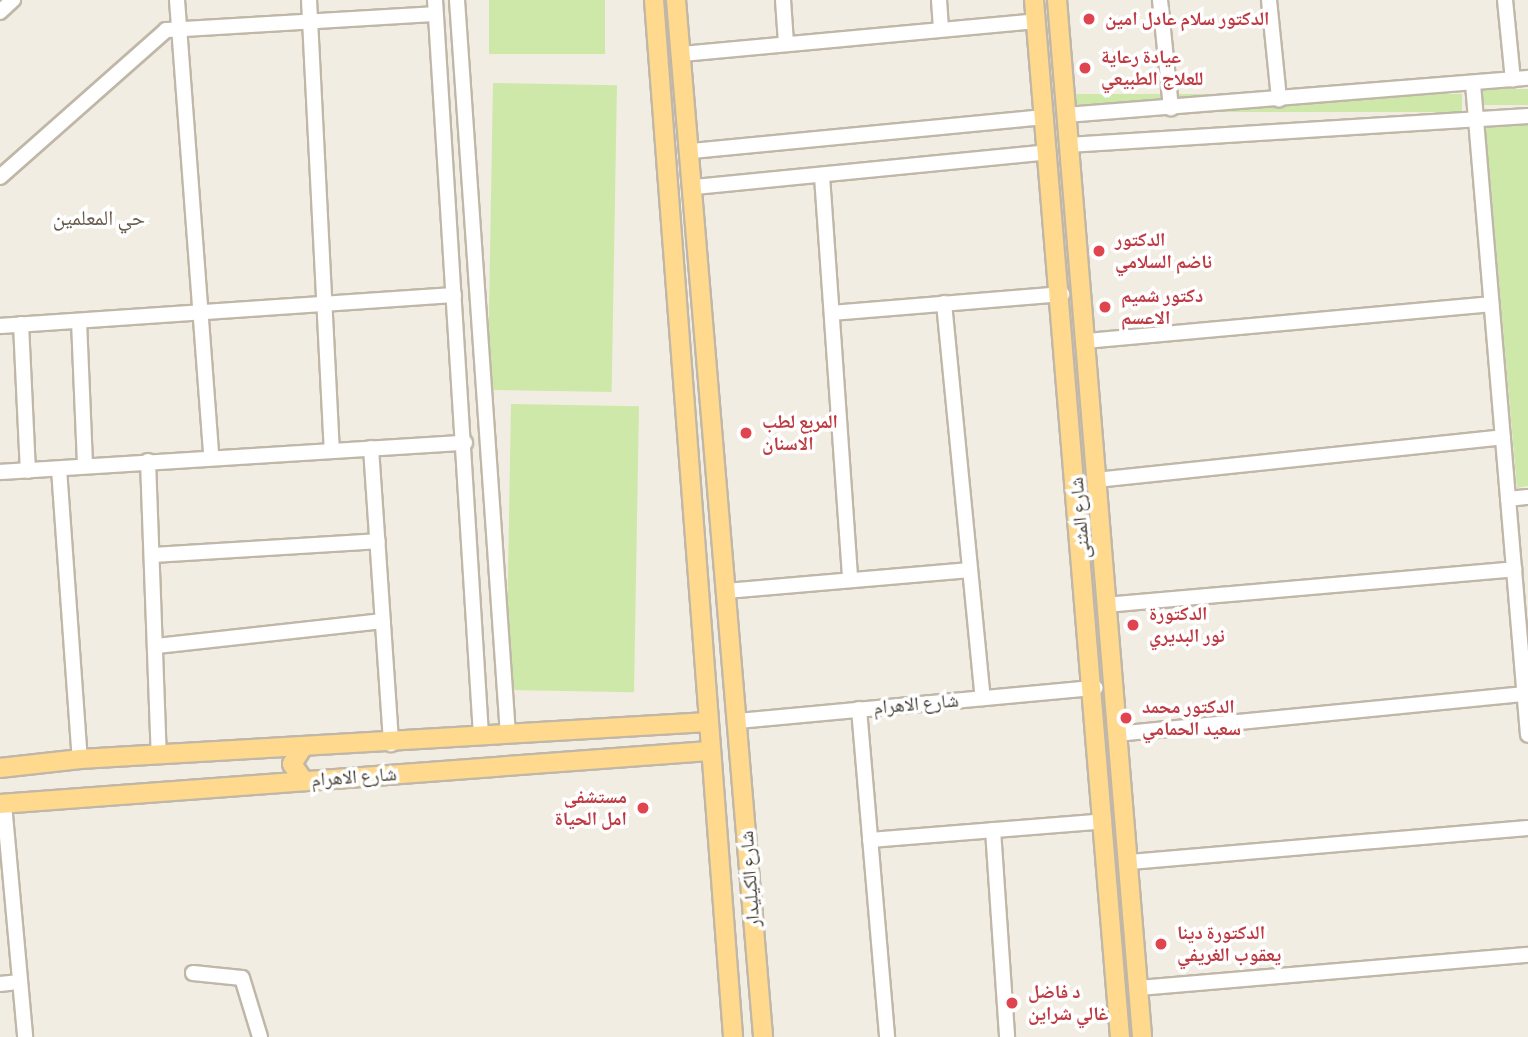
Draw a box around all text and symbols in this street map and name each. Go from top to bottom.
place label: الدكتور سلام عادل امين [1105,8,1269,30]
marker: الدكتور سلام عادل امين [1079,9,1099,29]
place label: عيادة رعاية للعلاج الطبيعي [1101,46,1203,90]
marker: عيادة رعاية للعلاج الطبيعي [1075,58,1095,78]
district label: حي المعلمین [53,204,145,230]
place label: الدكتور ناضم السلامي [1115,229,1212,273]
marker: الدكتور ناضم السلامي [1089,241,1109,261]
place label: دكتور شميم الاعسم [1121,285,1203,329]
marker: دكتور شميم الاعسم [1095,297,1115,317]
place label: المربع لطب الاسنان [762,411,838,455]
marker: المربع لطب الاسنان [736,423,756,443]
street label: شارع المثنى [1065,476,1095,560]
place label: الدكتورة نور البديري [1149,603,1225,647]
marker: الدكتورة نور البديري [1123,615,1143,635]
street label: شارع الاهرام [872,689,960,719]
place label: الدكتور محمد سعيد الحمامي [1142,696,1241,740]
marker: الدكتور محمد سعيد الحمامي [1116,708,1136,728]
street label: شارع الاهرام [311,763,397,791]
place label: مستشفى امل الحياة [555,786,627,830]
marker: مستشفى امل الحياة [633,798,653,818]
street label: شارع الكيليدار [735,830,765,928]
place label: الدكتورة دينا يعقوب الغريفي [1177,922,1281,966]
marker: الدكتورة دينا يعقوب الغريفي [1151,934,1171,954]
place label: د فاضل غالي شراين [1028,981,1108,1025]
marker: د فاضل غالي شراين [1002,993,1022,1013]

